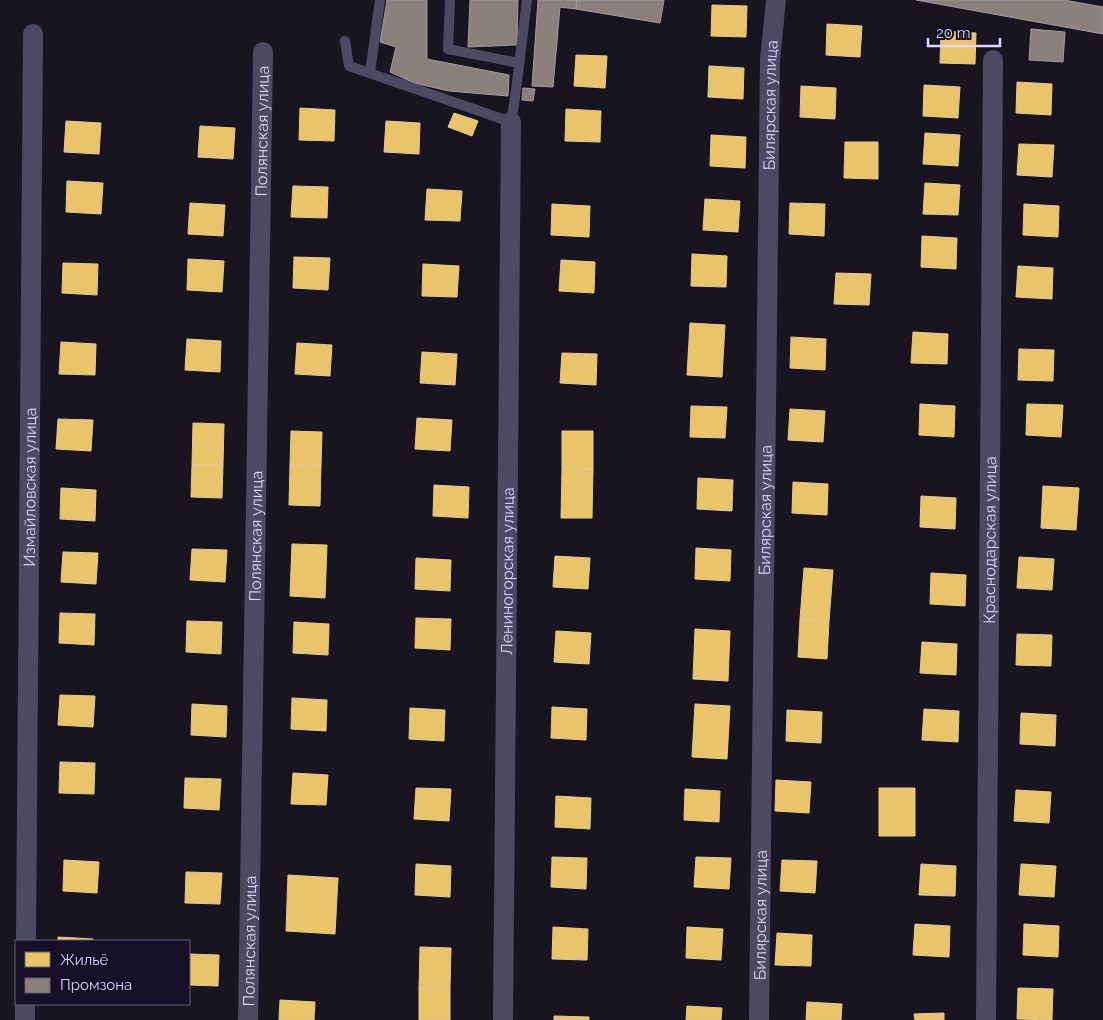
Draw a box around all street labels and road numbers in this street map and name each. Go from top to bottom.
street label: Билярская улица [760,39,782,170]
street label: Полянская улица [252,66,273,197]
street label: Измайловская улица [20,407,40,567]
street label: Билярская улица [755,445,776,575]
street label: Краснодарская улица [980,456,1000,624]
street label: Полянская улица [245,471,267,602]
street label: Лениногорская улица [497,487,518,655]
street label: Билярская улица [750,850,771,980]
street label: Полянская улица [239,875,260,1007]

